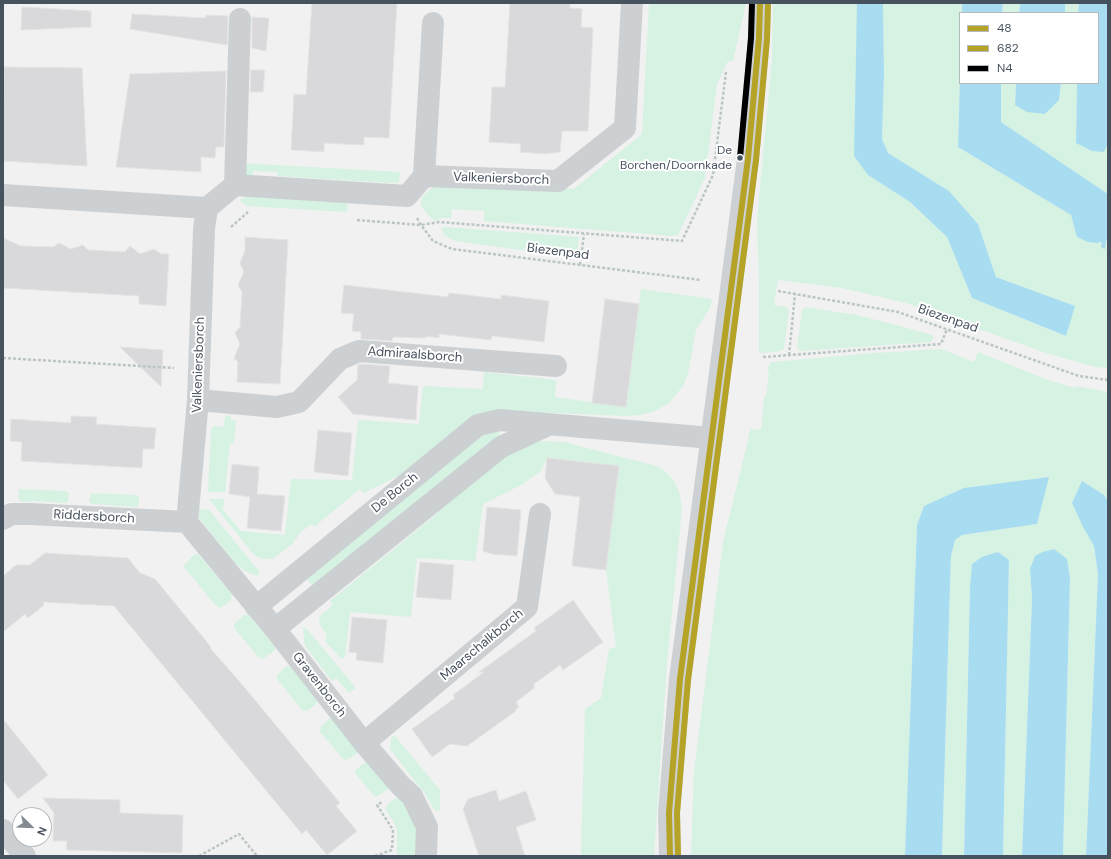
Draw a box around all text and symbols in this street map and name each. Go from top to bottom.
legend [959,12,1099,84]
text: 48 [997,20,1012,36]
text: 682 [997,40,1019,56]
text: N4 [997,60,1013,76]
place label: De Borchen/Doornkade [620,144,732,172]
marker: De Borchen/Doornkade [735,153,745,163]
street label: Valkeniersborch [453,170,549,188]
street label: Biezenpad [526,240,590,264]
street label: Biezenpad [916,301,980,337]
street label: Valkeniersborch [190,317,208,413]
street label: Admiraalsborch [367,344,463,366]
street label: De Borch [369,470,421,516]
street label: Riddersborch [53,507,135,527]
street label: Maarschalkborch [437,606,527,684]
street label: Gravenborch [289,649,349,721]
north arrow [12,807,52,847]
text: N [34,825,50,838]

